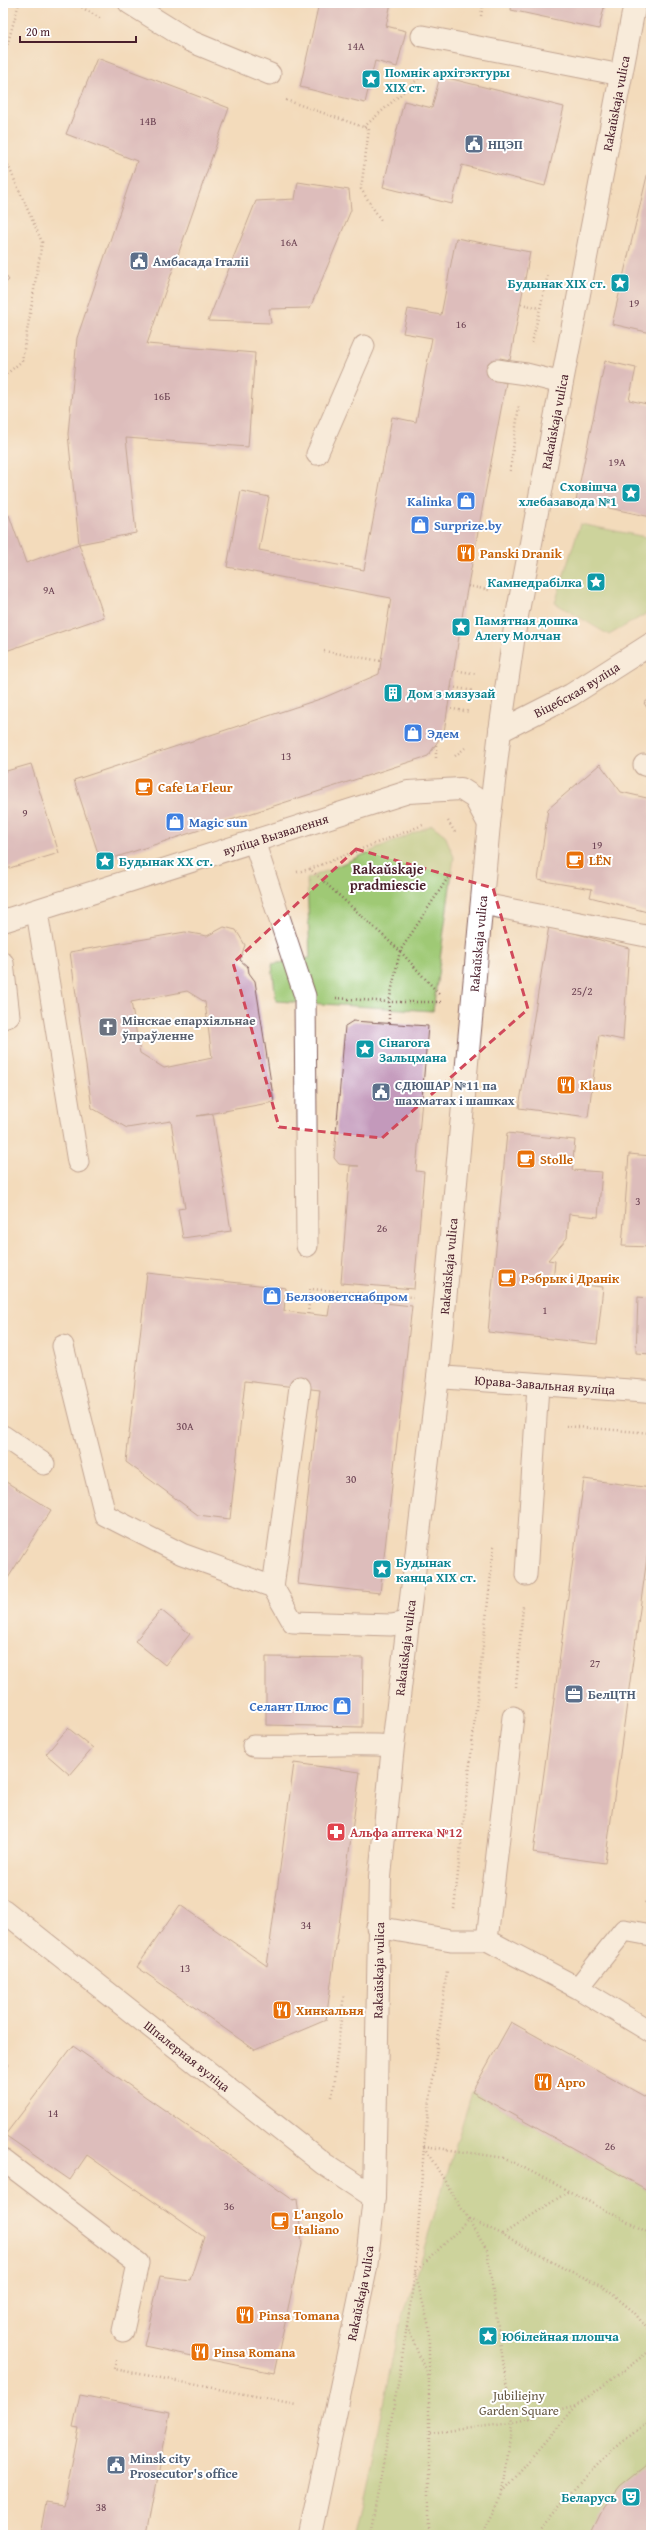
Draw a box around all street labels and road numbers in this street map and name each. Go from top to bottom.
street label: Rakaŭskaja vulica [598,53,635,153]
street label: Rakaŭskaja vulica [536,372,574,471]
street label: Віцебская вуліца [530,657,624,722]
street label: вуліца Вызвалення [220,809,331,860]
street label: Rakaŭskaja vulica [465,894,492,993]
street label: Rakaŭskaja vulica [435,1216,463,1315]
street label: Юрава-Завальная вуліца [474,1371,616,1399]
street label: Rakaŭskaja vulica [390,1598,421,1697]
street label: Rakaŭskaja vulica [368,1921,389,2019]
street label: Шпалерная вуліца [140,2016,235,2097]
street label: Rakaŭskaja vulica [342,2244,379,2343]

